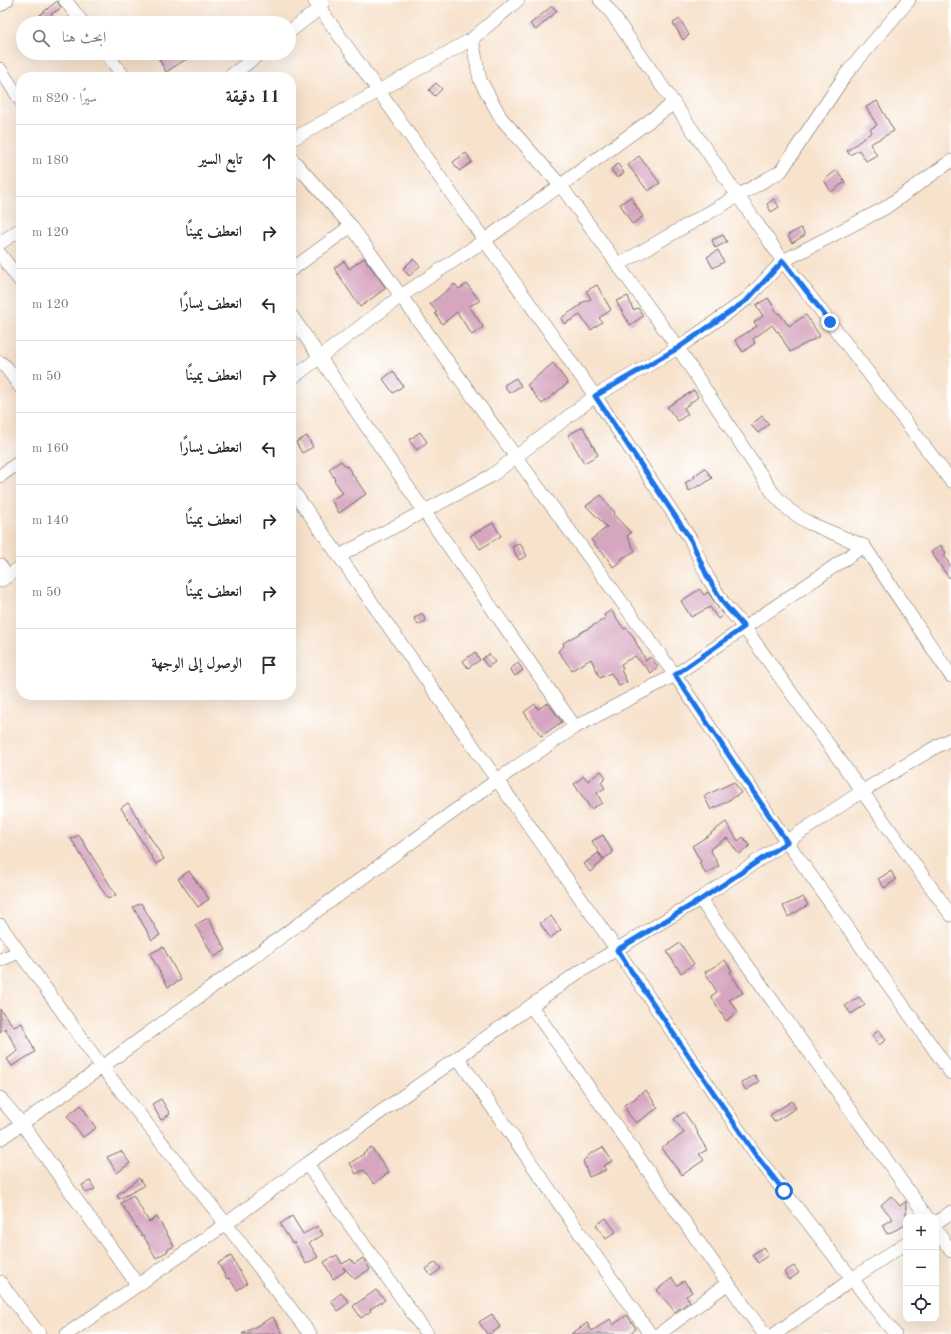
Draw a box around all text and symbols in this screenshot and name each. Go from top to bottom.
search box [16,16,296,60]
icon: search [30,27,52,49]
text: ابحث هنا [62,31,106,46]
text: 11 دقيقة [226,89,280,106]
text: سيرًا · 820 m [32,92,97,105]
icon: ahead [258,150,280,172]
text: تابع السير [199,153,242,168]
text: 180 m [32,154,69,167]
icon: right [258,222,280,244]
text: انعطف يمينًا [186,225,242,240]
text: 120 m [32,226,69,239]
icon: left [258,294,280,316]
text: انعطف يسارًا [180,297,242,312]
text: 120 m [32,298,69,311]
route end [821,313,839,331]
icon: right [258,366,280,388]
text: انعطف يمينًا [186,369,242,384]
text: 50 m [32,370,61,383]
icon: left [258,438,280,460]
text: انعطف يسارًا [180,441,242,456]
text: 160 m [32,442,69,455]
icon: right [258,510,280,532]
text: انعطف يمينًا [186,513,242,528]
text: 140 m [32,514,69,527]
icon: right [258,582,280,604]
text: انعطف يمينًا [186,585,242,600]
text: 50 m [32,586,61,599]
icon: arrive [258,654,280,676]
text: الوصول إلى الوجهة [151,657,242,672]
route start [775,1182,793,1200]
map controls [903,1214,939,1322]
button: + [903,1214,939,1250]
button: − [903,1250,939,1286]
button: locate [903,1286,939,1322]

